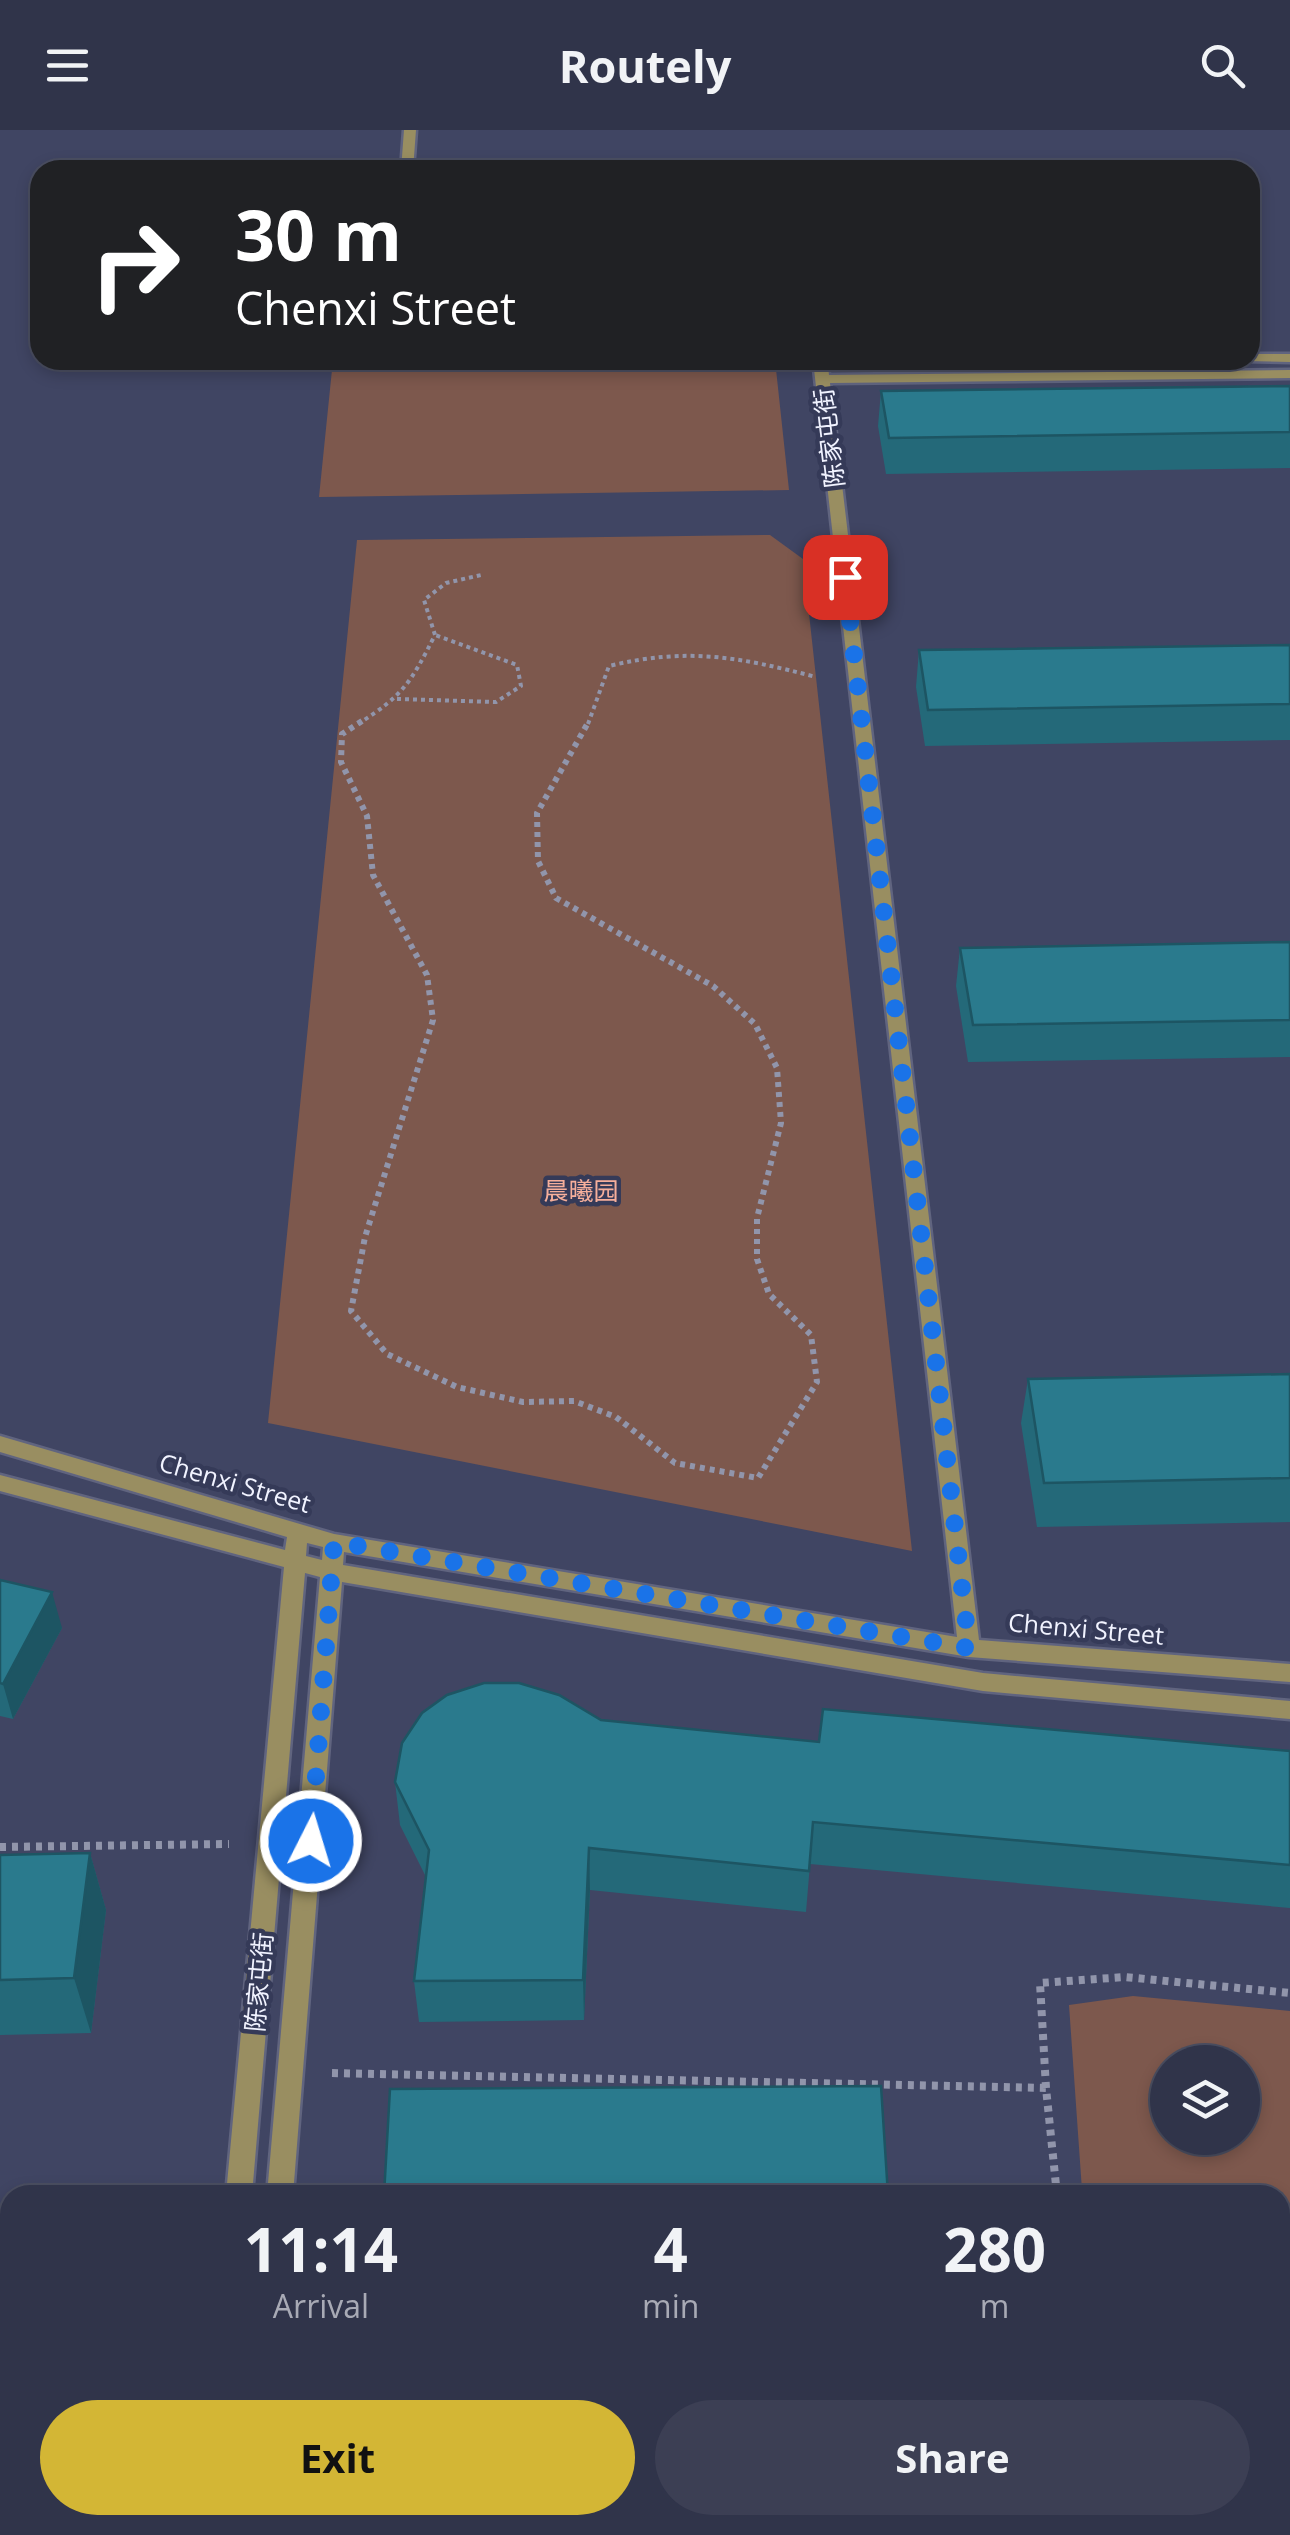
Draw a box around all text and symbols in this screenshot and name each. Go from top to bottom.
text: Routely [559,35,731,96]
icon: menu [40,38,95,93]
icon: search [1195,38,1250,93]
text: 30 m [235,186,402,282]
icon: right [70,200,200,330]
text: Chenxi Street [235,277,516,338]
street label: 陈家屯街 [805,386,851,490]
pin [803,535,888,620]
icon: arrive [818,550,873,605]
park label: 晨曦园 [543,1173,619,1207]
street label: Chenxi Street [156,1444,315,1520]
street label: Chenxi Street [1007,1604,1165,1652]
position arrow [259,1789,363,1893]
street label: 陈家屯街 [237,1931,279,2033]
map controls [1150,2045,1260,2155]
button: layers [1150,2045,1260,2155]
text: 11:14 [244,2208,398,2290]
text: 4 [654,2208,688,2290]
text: 280 [943,2208,1046,2290]
text: Arrival [273,2284,369,2327]
text: min [642,2284,699,2327]
text: m [980,2284,1009,2327]
button: Exit [40,2400,635,2515]
button: Share [655,2400,1250,2515]

